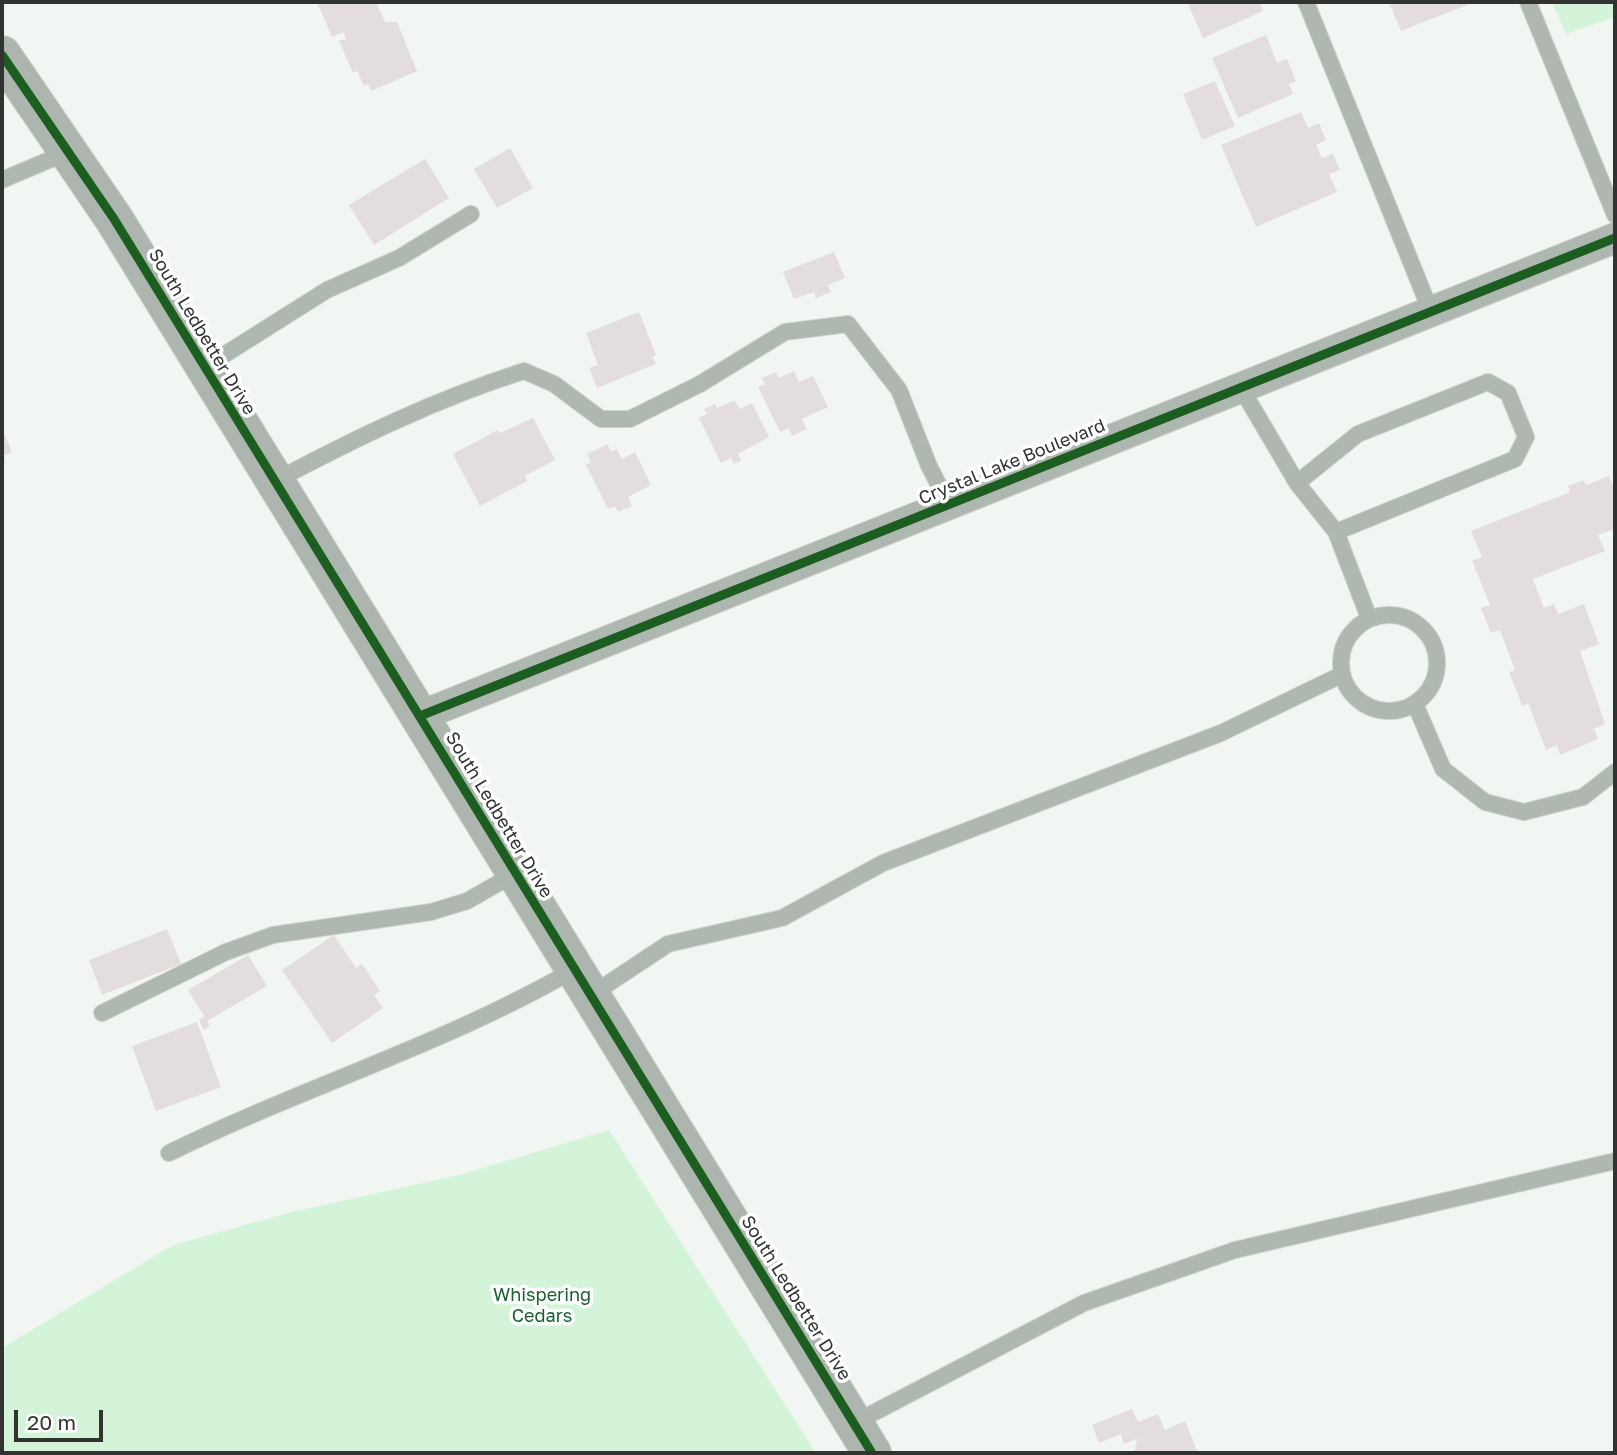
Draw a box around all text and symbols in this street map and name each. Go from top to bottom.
street label: South Ledbetter Drive [144,245,260,419]
street label: Crystal Lake Boulevard [915,415,1109,509]
street label: South Ledbetter Drive [441,728,557,902]
street label: South Ledbetter Drive [737,1212,855,1384]
park label: Whispering Cedars [493,1284,591,1326]
scale bar [18,1396,107,1440]
text: 20 m [27,1409,76,1435]

